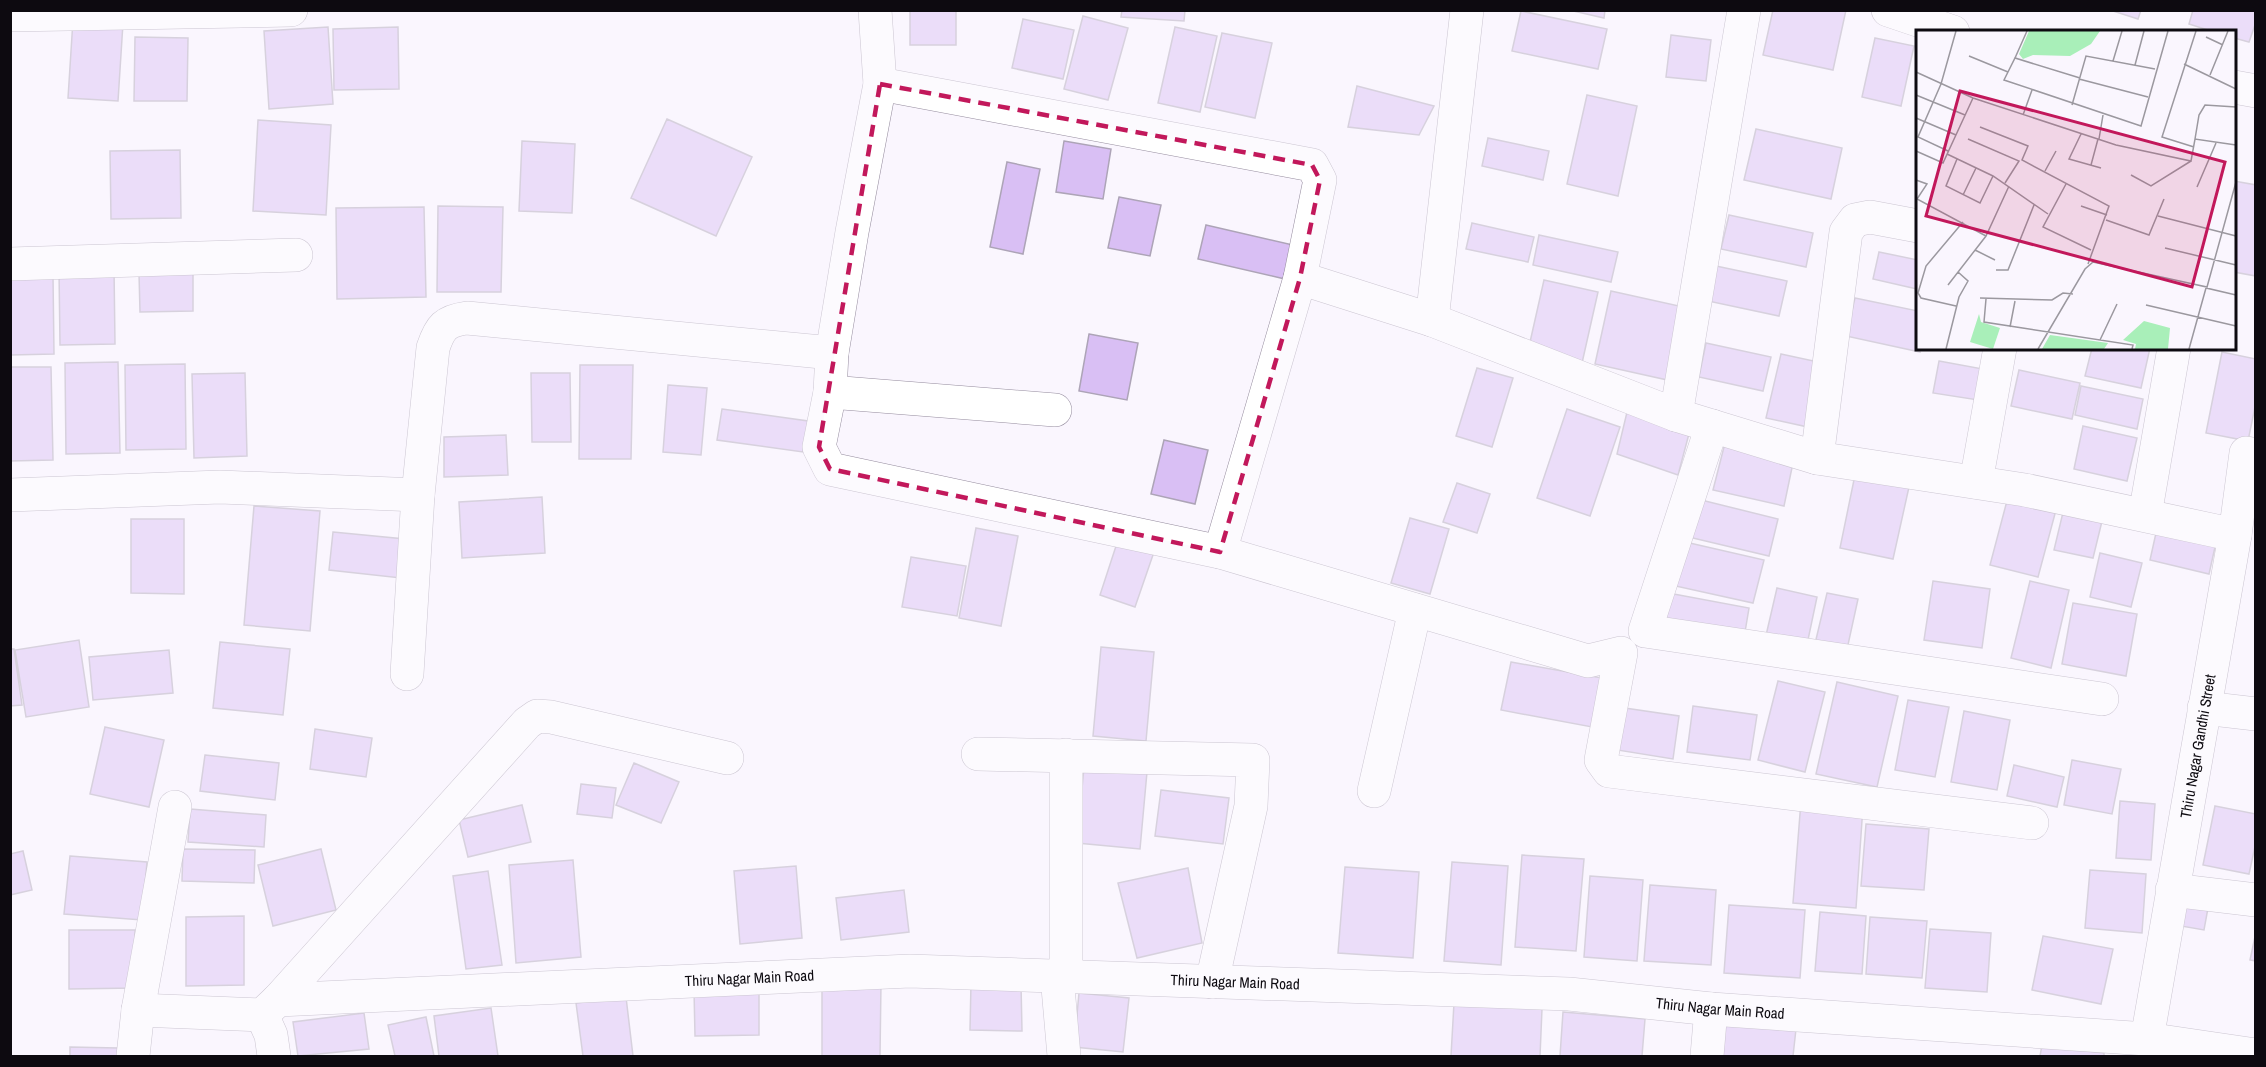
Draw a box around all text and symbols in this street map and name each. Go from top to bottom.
inset map [1916,30,2236,350]
street label: Thiru Nagar Gandhi Street [2175,672,2221,820]
street label: Thiru Nagar Main Road [684,964,814,991]
street label: Thiru Nagar Main Road [1170,969,1300,995]
street label: Thiru Nagar Main Road [1655,992,1785,1024]

